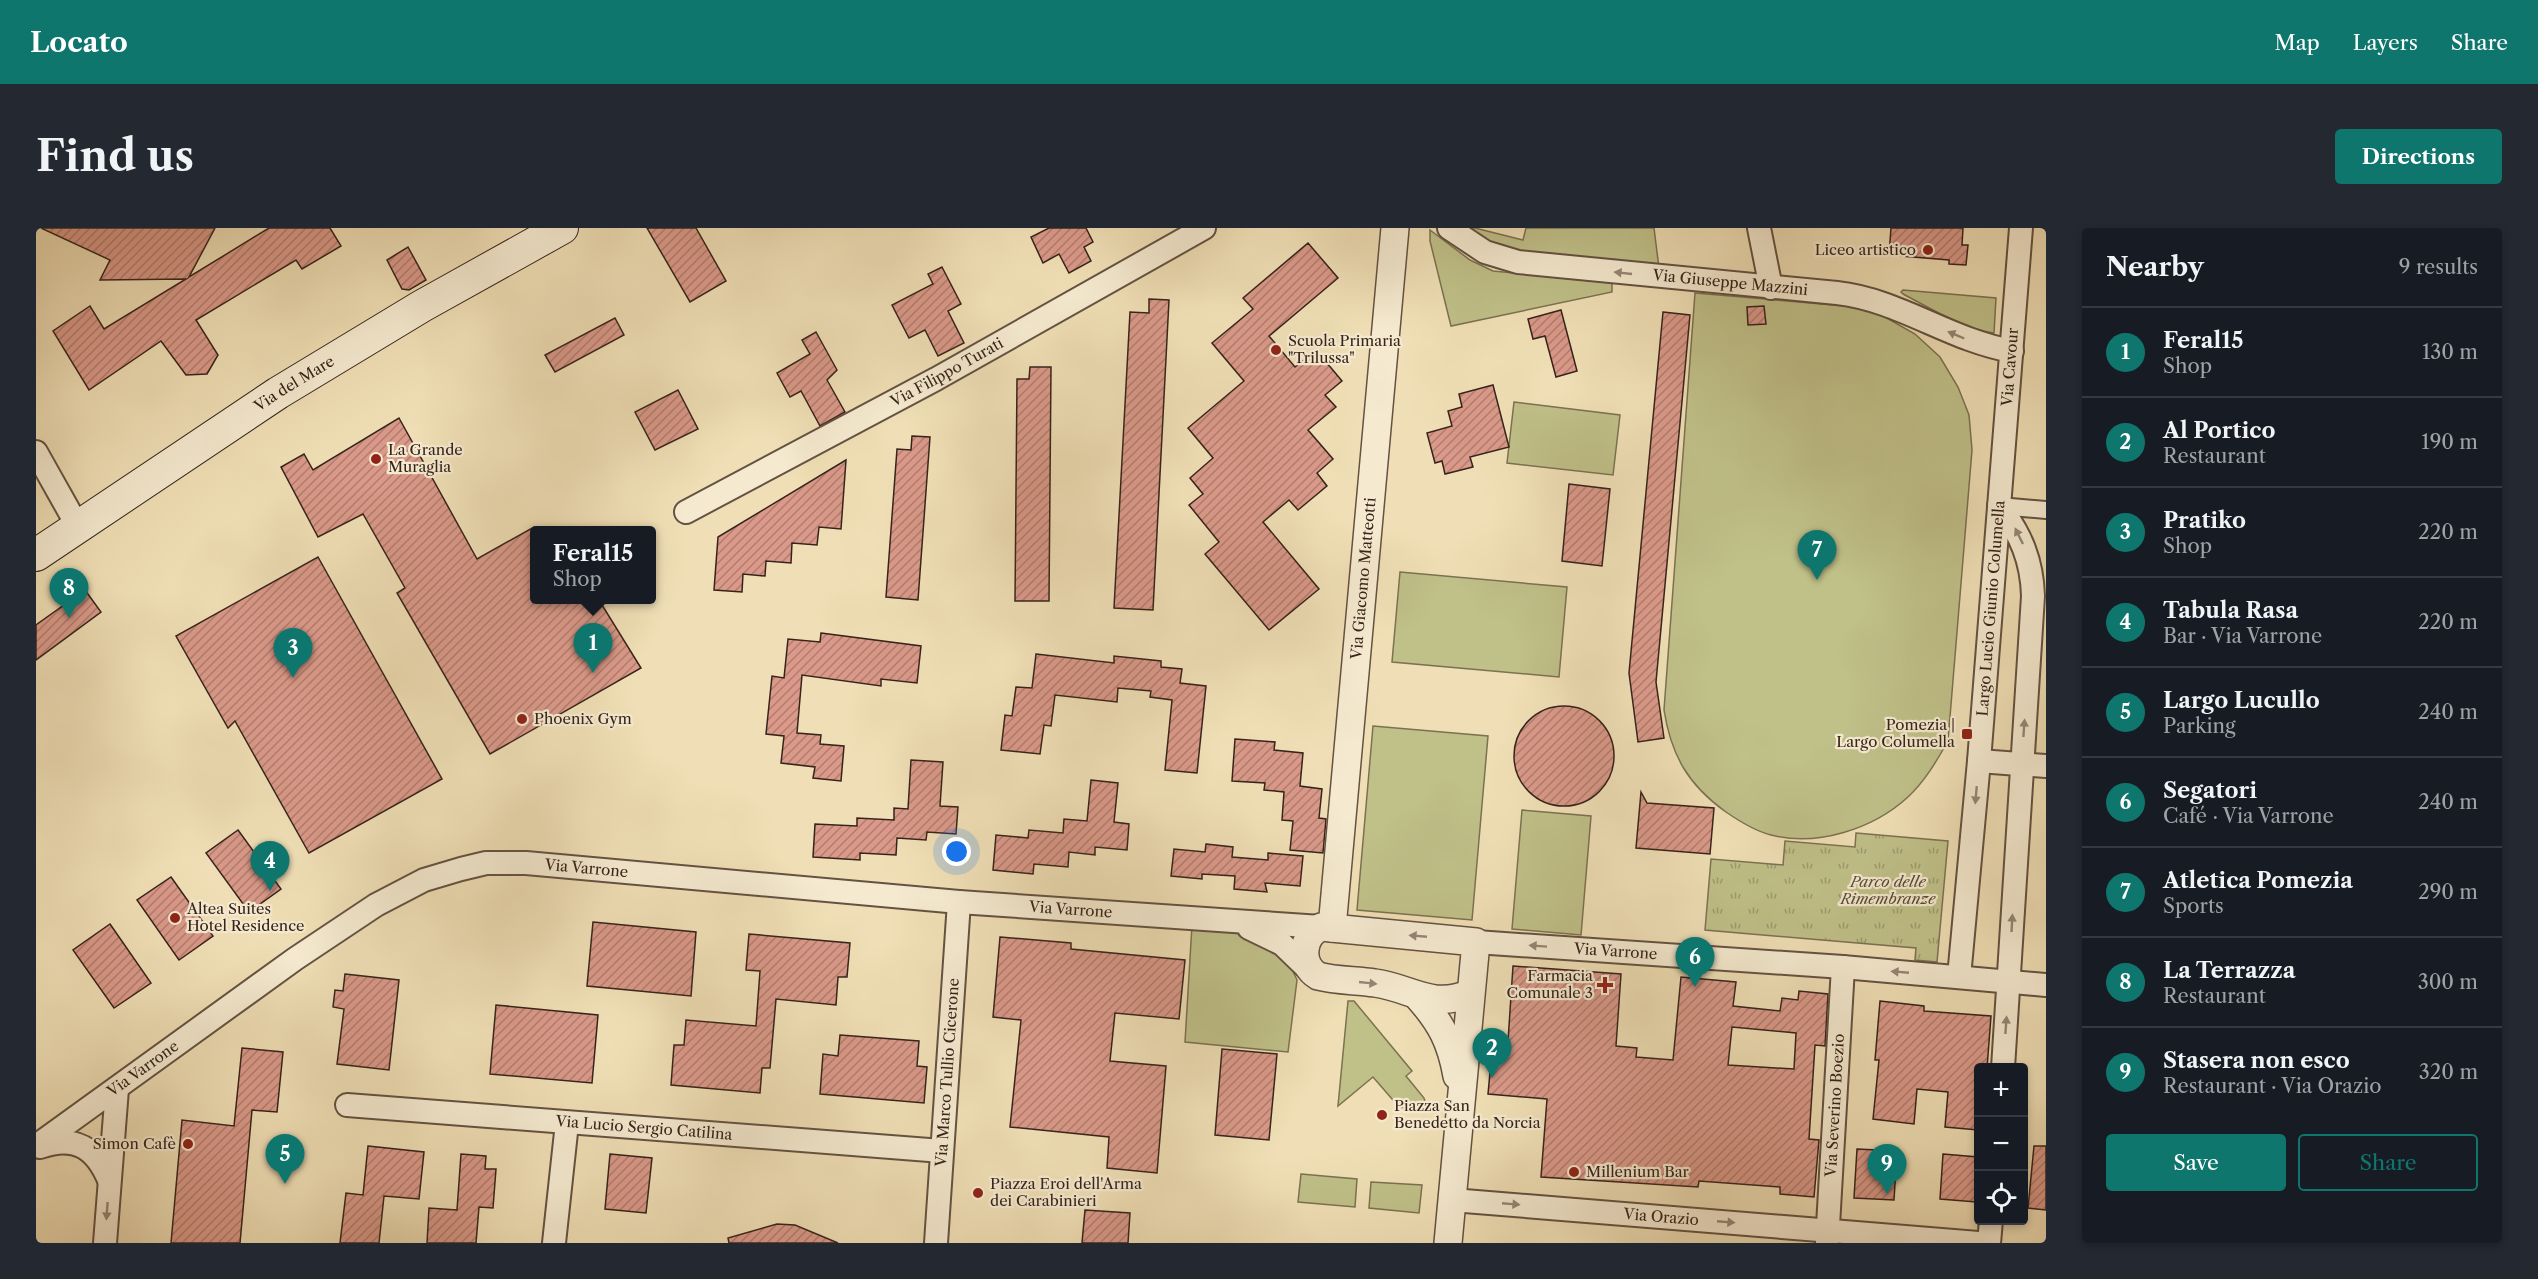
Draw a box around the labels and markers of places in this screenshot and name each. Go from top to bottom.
place label: Liceo artistico [1815,240,1916,259]
marker: Liceo artistico [1921,243,1935,257]
place label: Scuola Primaria "Trilussa" [1288,331,1401,367]
marker: Scuola Primaria "Trilussa" [1269,343,1283,357]
place label: La Grande Muraglia [388,440,463,476]
marker: La Grande Muraglia [369,452,383,466]
pin: 7 [1798,530,1836,580]
pin: 8 [50,568,88,618]
pin: 1 [574,624,612,673]
pin: 3 [274,628,312,678]
place label: Phoenix Gym [534,709,632,728]
marker: Phoenix Gym [515,712,529,726]
place label: Pomezia | Largo Columella [1836,715,1955,751]
marker: Pomezia | Largo Columella [1960,727,1974,741]
pin: 4 [250,842,290,891]
place label: Altea Suites Hotel Residence [186,899,304,935]
marker: Altea Suites Hotel Residence [168,911,182,925]
pin: 6 [1676,938,1714,987]
place label: Farmacia Comunale 3 [1507,966,1593,1002]
marker: Farmacia Comunale 3 [1598,978,1612,992]
pin: 2 [1472,1028,1512,1078]
place label: Piazza San Benedetto da Norcia [1394,1096,1541,1132]
marker: Piazza San Benedetto da Norcia [1375,1108,1389,1122]
place label: Simon Cafè [93,1134,176,1153]
pin: 5 [266,1134,304,1184]
marker: Simon Cafè [181,1137,195,1151]
pin: 9 [1868,1144,1906,1194]
place label: Millenium Bar [1586,1162,1690,1181]
marker: Millenium Bar [1567,1165,1581,1179]
place label: Piazza Eroi dell'Arma dei Carabinieri [990,1174,1142,1210]
marker: Piazza Eroi dell'Arma dei Carabinieri [971,1186,985,1200]

